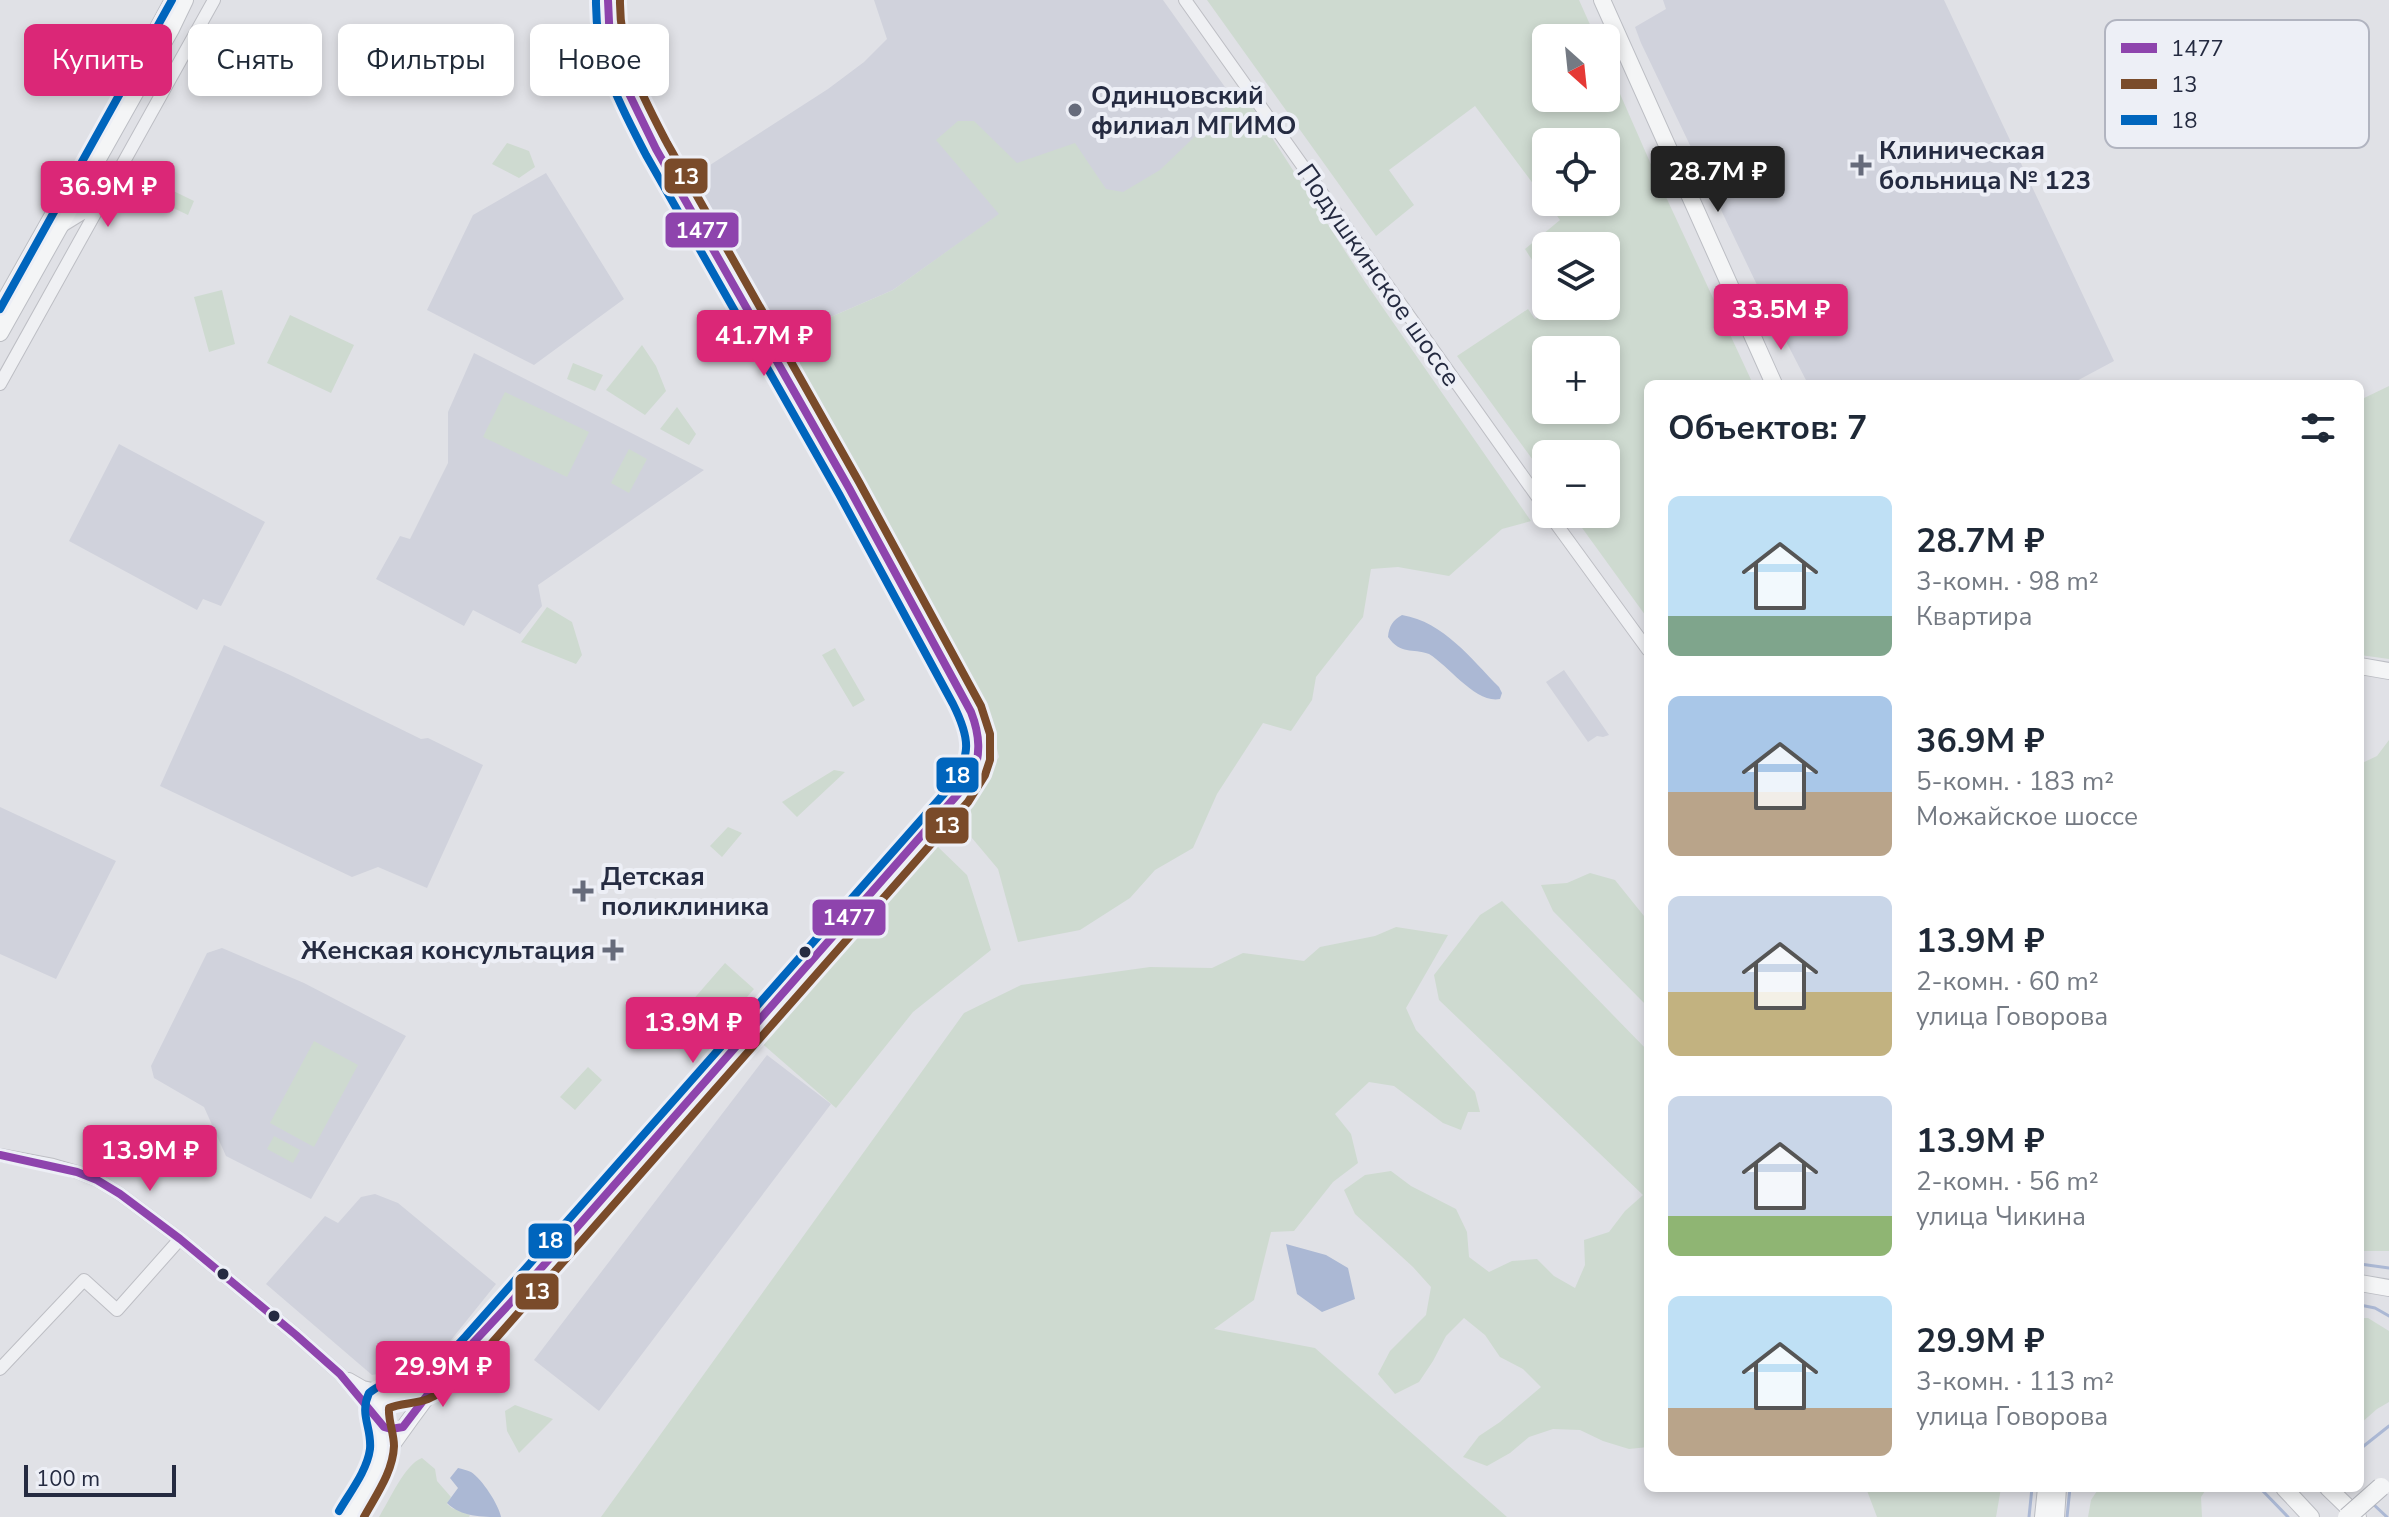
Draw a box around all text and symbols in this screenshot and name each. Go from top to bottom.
legend [2105,20,2369,148]
chip: Купить [24,24,172,96]
chip: Снять [188,24,322,96]
chip: Фильтры [338,24,514,96]
chip: Новое [530,24,669,96]
north arrow [1532,24,1620,112]
map controls [1532,24,1620,528]
text: 1477 [2171,34,2224,64]
text: 13 [2171,70,2197,100]
place label: Одинцовский филиал МГИМО [1091,78,1296,143]
marker: Одинцовский филиал МГИМО [1066,101,1084,119]
text: 18 [2171,106,2197,136]
button: locate [1532,128,1620,216]
place label: Клиническая больница № 123 [1879,133,2091,198]
pin: 28.7M ₽ [1644,146,1792,214]
text: 28.7M ₽ [1669,154,1767,189]
marker: Клиническая больница № 123 [1850,154,1872,176]
line badge: 13 [663,157,709,195]
street label: Подушкинское шоссе [1289,157,1469,393]
pin: 36.9M ₽ [34,161,182,229]
text: 13 [673,162,699,192]
text: 36.9M ₽ [59,169,157,204]
line badge: 1477 [664,211,740,249]
text: 1477 [676,216,728,246]
button: layers [1532,232,1620,320]
pin: 33.5M ₽ [1707,284,1855,352]
text: 33.5M ₽ [1732,292,1830,327]
pin: 41.7M ₽ [690,310,838,378]
text: 41.7M ₽ [715,318,813,353]
button: + [1532,336,1620,424]
text: Объектов: 7 [1668,405,1867,451]
icon: filters [2296,406,2340,450]
button: − [1532,440,1620,528]
text: 28.7M ₽ [1916,518,2045,564]
icon: home [1732,528,1828,624]
text: 3-комн. · 98 m² [1916,564,2099,599]
text: Квартира [1916,599,2032,634]
text: 36.9M ₽ [1916,718,2045,764]
icon: home [1732,728,1828,824]
line badge: 18 [935,756,980,794]
text: 18 [944,761,970,791]
text: 5-комн. · 183 m² [1916,764,2114,799]
text: Можайское шоссе [1916,799,2138,834]
line badge: 13 [924,806,970,845]
text: 13 [934,811,960,841]
place label: Детская поликлиника [601,859,769,924]
marker: Детская поликлиника [572,880,594,902]
line badge: 1477 [811,898,887,937]
text: 1477 [823,903,875,933]
text: 13.9M ₽ [1916,918,2045,964]
icon: home [1732,928,1828,1024]
place label: Женская консультация [301,933,595,968]
marker: Женская консультация [602,939,624,961]
unlabelled marker [797,944,813,960]
text: 2-комн. · 60 m² [1916,964,2099,999]
pin: 13.9M ₽ [619,997,767,1065]
text: улица Говорова [1916,999,2108,1034]
text: 13.9M ₽ [644,1005,742,1040]
text: 13.9M ₽ [1916,1118,2045,1164]
pin: 13.9M ₽ [76,1125,224,1193]
icon: home [1732,1128,1828,1224]
text: 13.9M ₽ [101,1133,199,1168]
text: 2-комн. · 56 m² [1916,1164,2099,1199]
text: улица Чикина [1916,1199,2086,1234]
line badge: 18 [527,1222,573,1260]
text: 18 [537,1226,563,1256]
unlabelled marker [215,1266,231,1282]
line badge: 13 [514,1272,560,1311]
text: 13 [524,1277,550,1307]
unlabelled marker [266,1308,282,1324]
text: 29.9M ₽ [1916,1318,2045,1364]
icon: home [1732,1328,1828,1424]
pin: 29.9M ₽ [369,1341,517,1409]
text: 29.9M ₽ [394,1349,492,1384]
text: 3-комн. · 113 m² [1916,1364,2114,1399]
text: улица Говорова [1916,1399,2108,1434]
scale bar [24,1461,176,1497]
text: 100 m [36,1464,100,1494]

